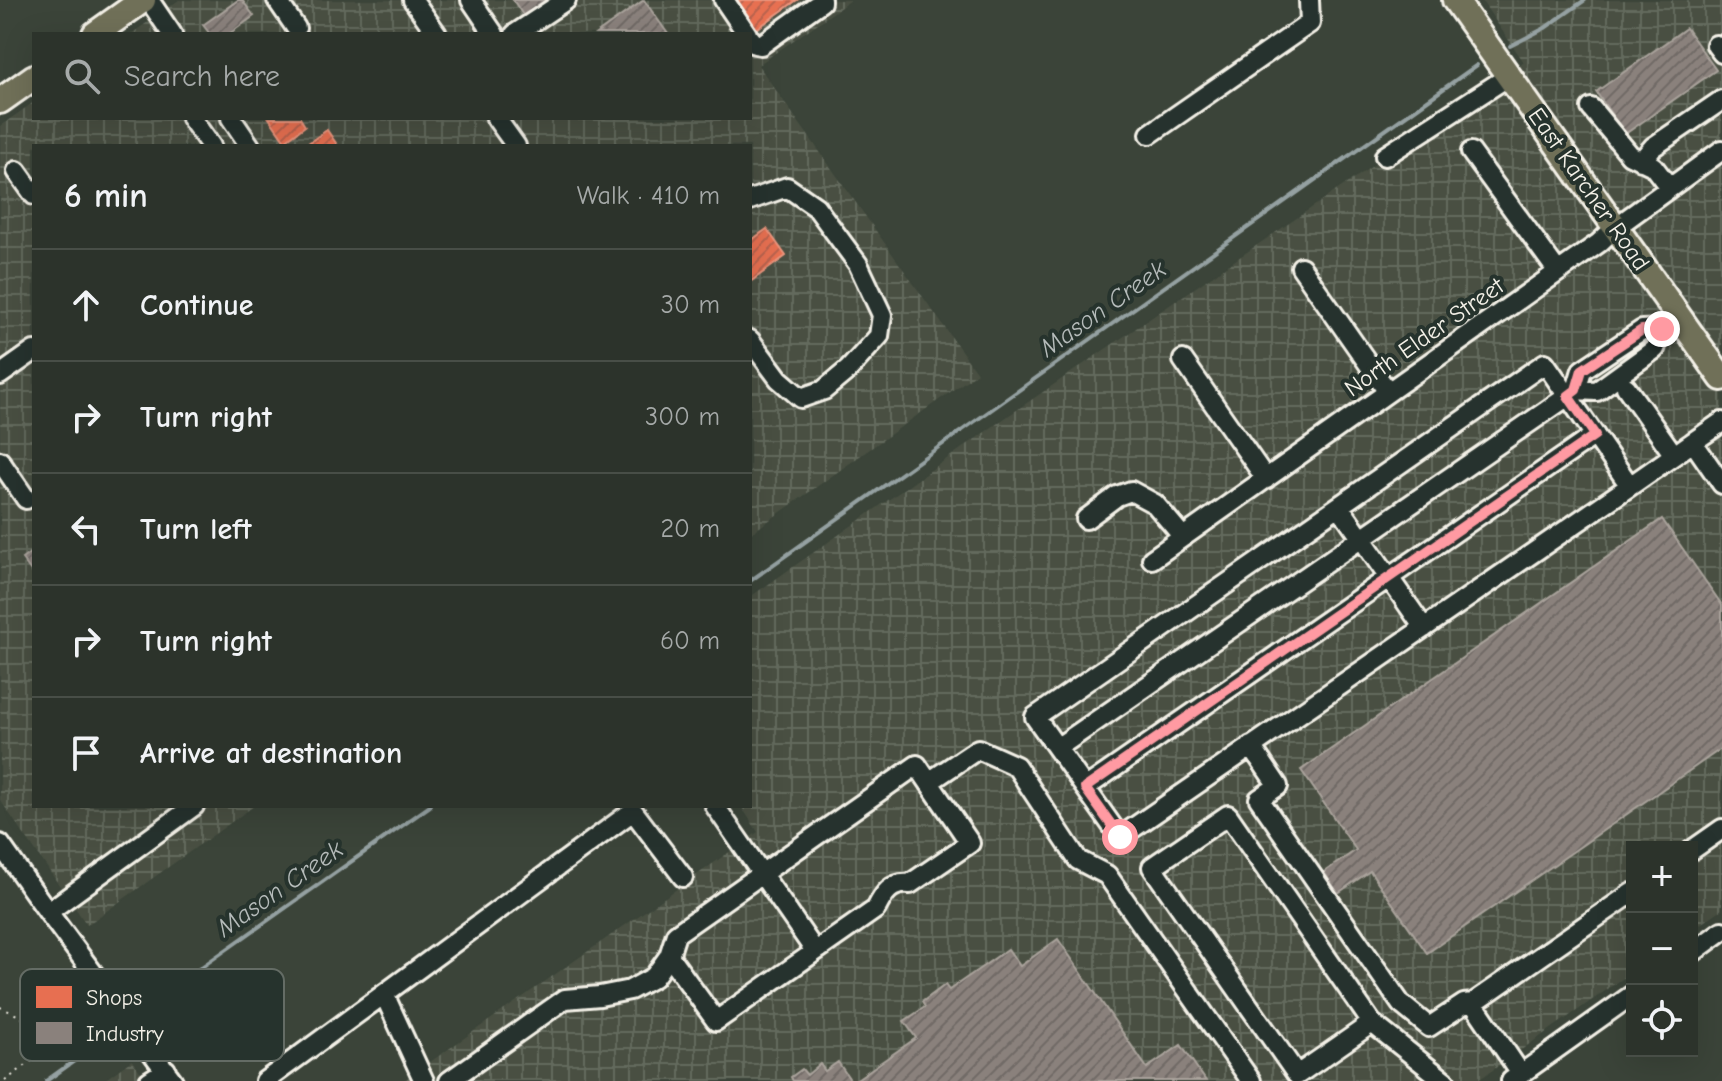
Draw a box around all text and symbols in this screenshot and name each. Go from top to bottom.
search box [32,32,752,120]
icon: search [60,54,104,98]
text: Search here [124,59,280,94]
street label: East Karcher Road [1522,102,1656,276]
text: 6 min [64,176,148,216]
text: Walk · 410 m [577,181,720,211]
water label: Mason Creek [1033,254,1172,364]
street label: North Elder Street [1339,271,1510,402]
icon: ahead [64,283,108,327]
text: Continue [140,288,254,323]
text: 30 m [661,290,720,320]
route end [1644,311,1680,347]
icon: right [64,395,108,439]
text: Turn right [140,400,272,435]
text: 300 m [645,402,720,432]
icon: left [64,507,108,551]
text: Turn left [140,512,252,547]
text: 20 m [660,514,720,544]
icon: right [64,619,108,663]
text: Turn right [140,624,272,659]
text: 60 m [660,626,720,656]
icon: arrive [64,731,108,775]
text: Arrive at destination [140,736,402,771]
route start [1102,819,1138,855]
water label: Mason Creek [210,834,349,944]
map controls [1626,841,1698,1057]
button: + [1626,841,1698,913]
button: − [1626,913,1698,985]
legend [20,969,284,1061]
text: Shops [86,985,142,1011]
button: locate [1626,985,1698,1057]
text: Industry [86,1021,164,1047]

